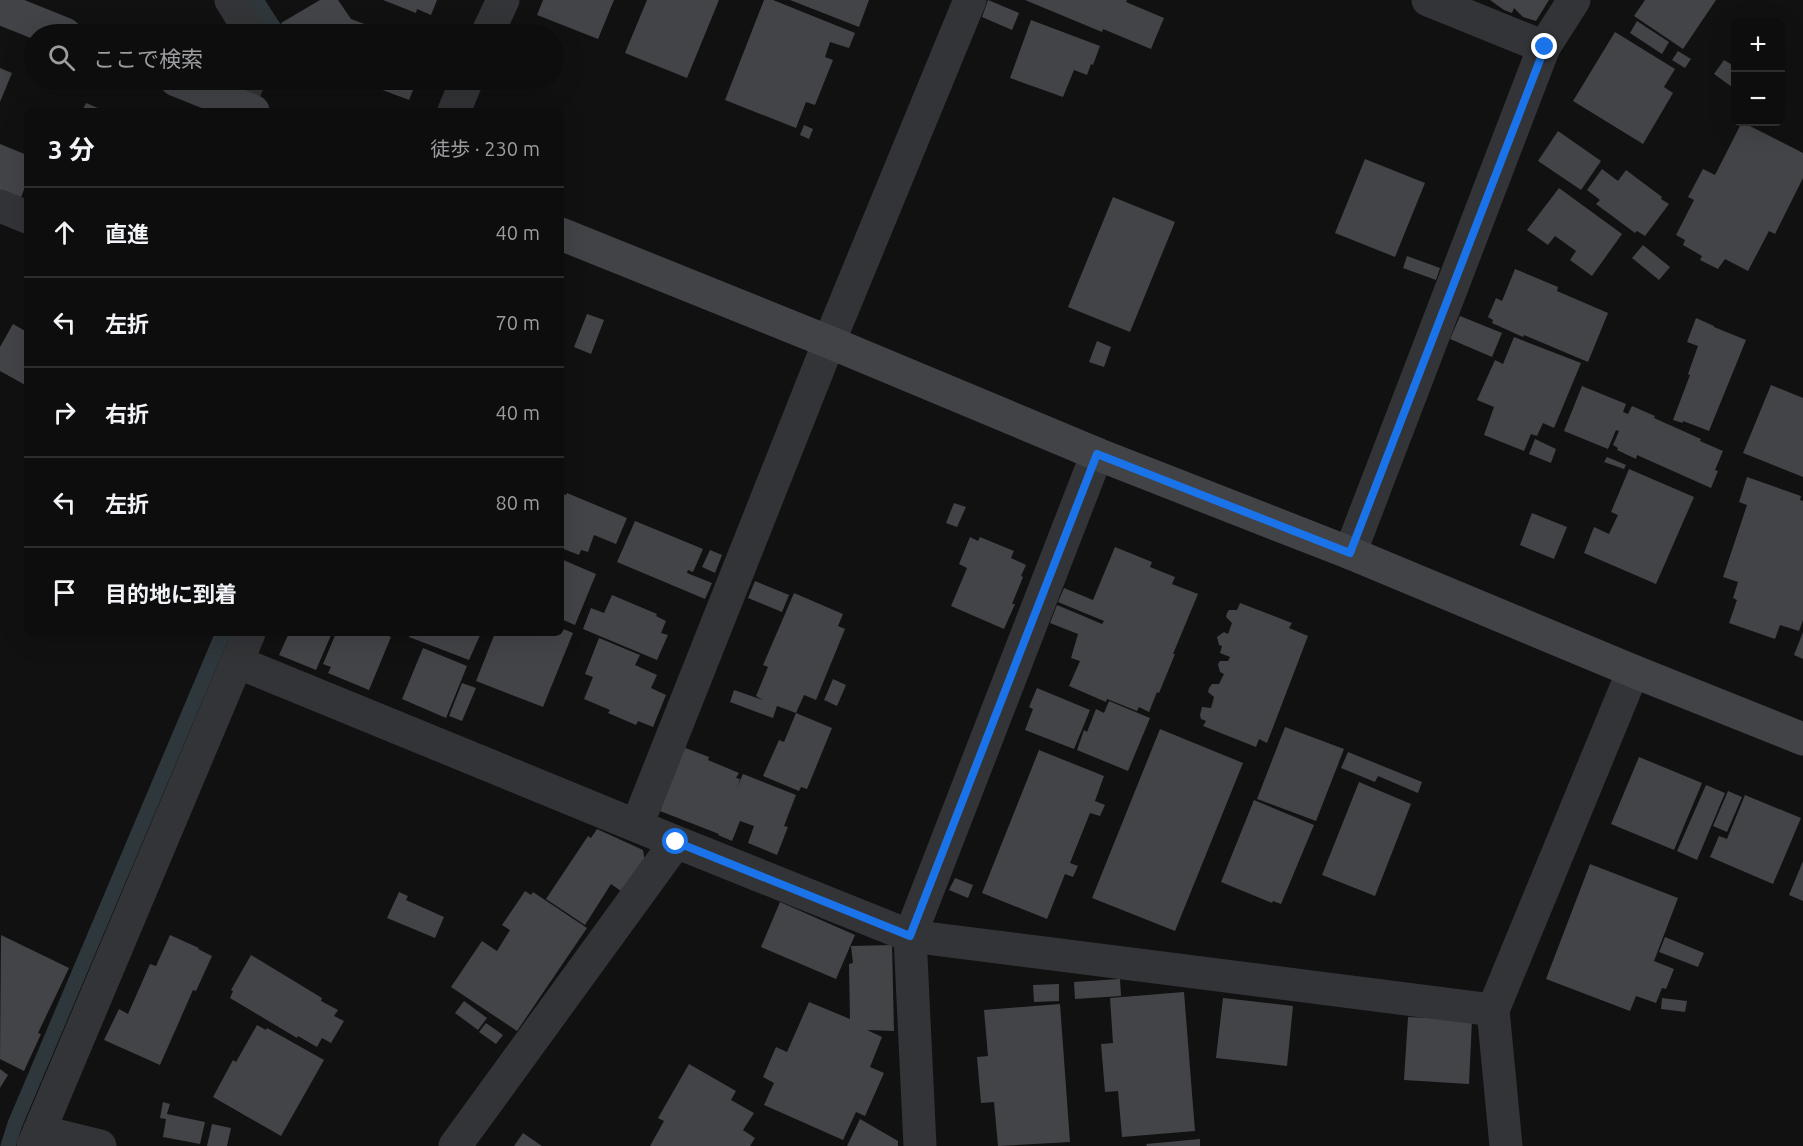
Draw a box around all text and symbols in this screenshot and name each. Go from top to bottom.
map controls [1731,18,1785,126]
button: + [1731,18,1785,72]
search box [24,24,564,90]
route end [1531,33,1557,59]
icon: search [45,41,78,74]
text: ここで検索 [93,46,203,71]
button: − [1731,72,1785,126]
text: 3 分 [48,135,95,164]
text: 徒歩 · 230 m [430,137,540,160]
icon: ahead [48,216,81,249]
text: 直進 [105,221,149,246]
text: 40 m [496,221,540,244]
icon: left [48,306,81,339]
text: 左折 [105,311,149,336]
text: 70 m [496,311,540,334]
icon: right [48,396,81,429]
text: 右折 [105,401,149,426]
text: 40 m [496,401,540,424]
icon: left [48,486,81,519]
text: 左折 [105,491,149,516]
text: 80 m [496,491,540,514]
icon: arrive [48,576,81,609]
text: 目的地に到着 [105,581,237,606]
route start [662,828,688,854]

